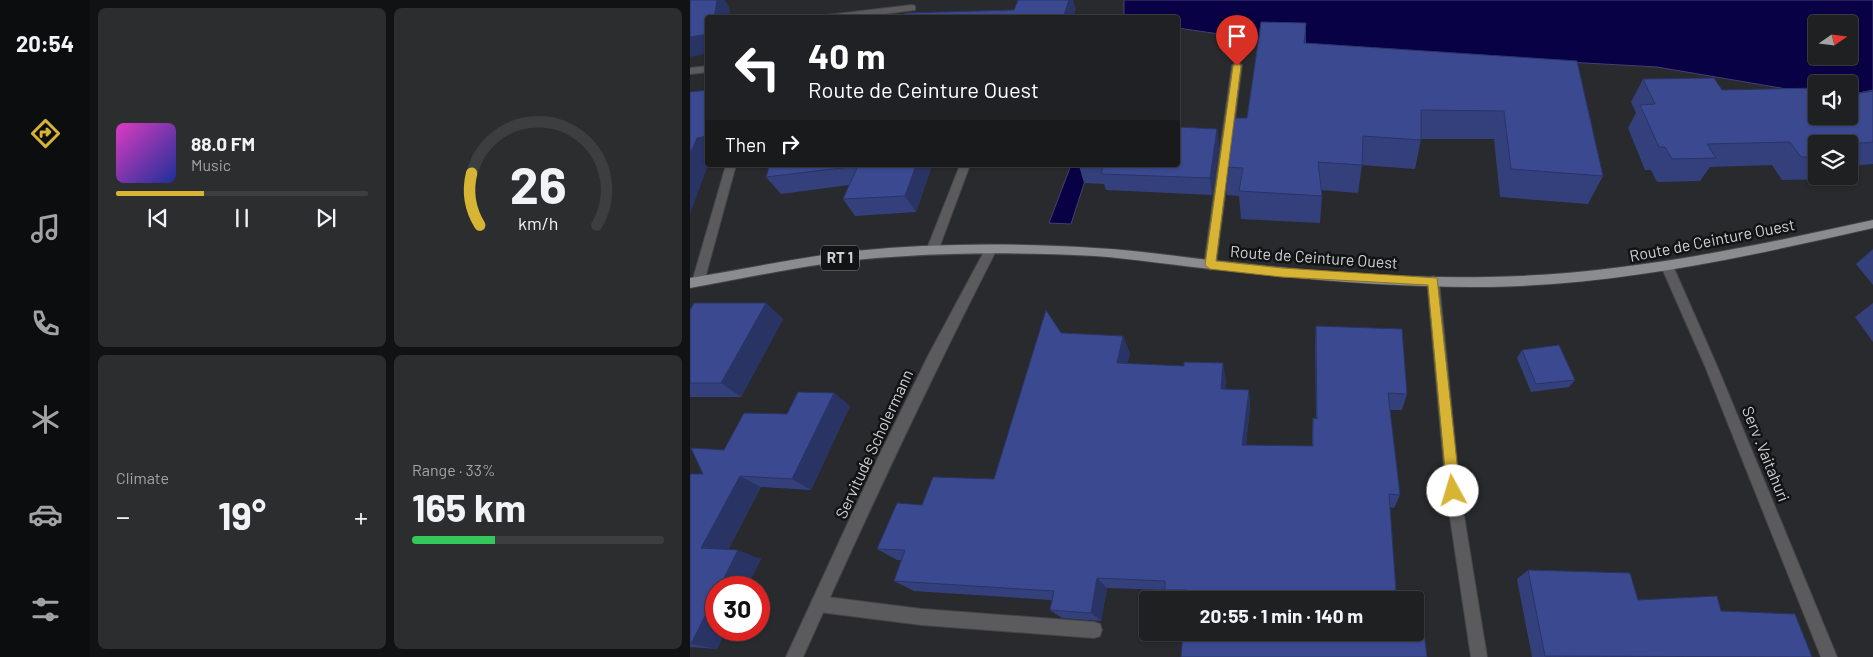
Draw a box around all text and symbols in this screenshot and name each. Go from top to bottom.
pin [1216,15,1258,66]
north arrow [1808,15,1858,65]
map controls [1808,15,1858,185]
icon: arrive [1223,22,1251,50]
text: 20:54 [16,30,74,56]
text: 40 m [808,34,885,76]
icon: left [725,35,790,100]
button: sound [1808,75,1858,125]
text: Route de Ceinture Ouest [808,76,1039,102]
icon: directions [28,116,63,151]
icon: right [776,130,804,158]
text: 88.0 FM [191,132,255,155]
text: Then [725,133,766,156]
button: layers [1808,135,1858,185]
text: 26 [509,152,567,214]
text: Music [191,155,231,174]
icon: previous [144,204,172,232]
icon: pause [228,204,256,232]
icon: next [312,204,340,232]
icon: music [28,211,63,246]
text: km/h [518,212,558,234]
street label: Route de Ceinture Ouest [1628,214,1796,265]
street label: Route de Ceinture Ouest [1230,241,1399,272]
road number: RT 1 [821,246,859,270]
icon: phone [28,306,63,341]
street label: Servitude Scholermann [831,366,916,521]
icon: climate [28,402,63,437]
street label: Serv .Vaitahuri [1739,403,1794,504]
text: Range · 33% [412,460,496,479]
position arrow [1426,464,1478,516]
text: Climate [116,468,169,487]
text: 165 km [412,484,526,530]
text: 19° [218,492,266,538]
icon: car [28,497,63,532]
text: − [116,499,130,533]
text: + [354,499,368,533]
speed limit sign: 30 [705,576,770,641]
icon: filters [28,592,63,627]
text: 20:55 · 1 min · 140 m [1200,604,1363,627]

